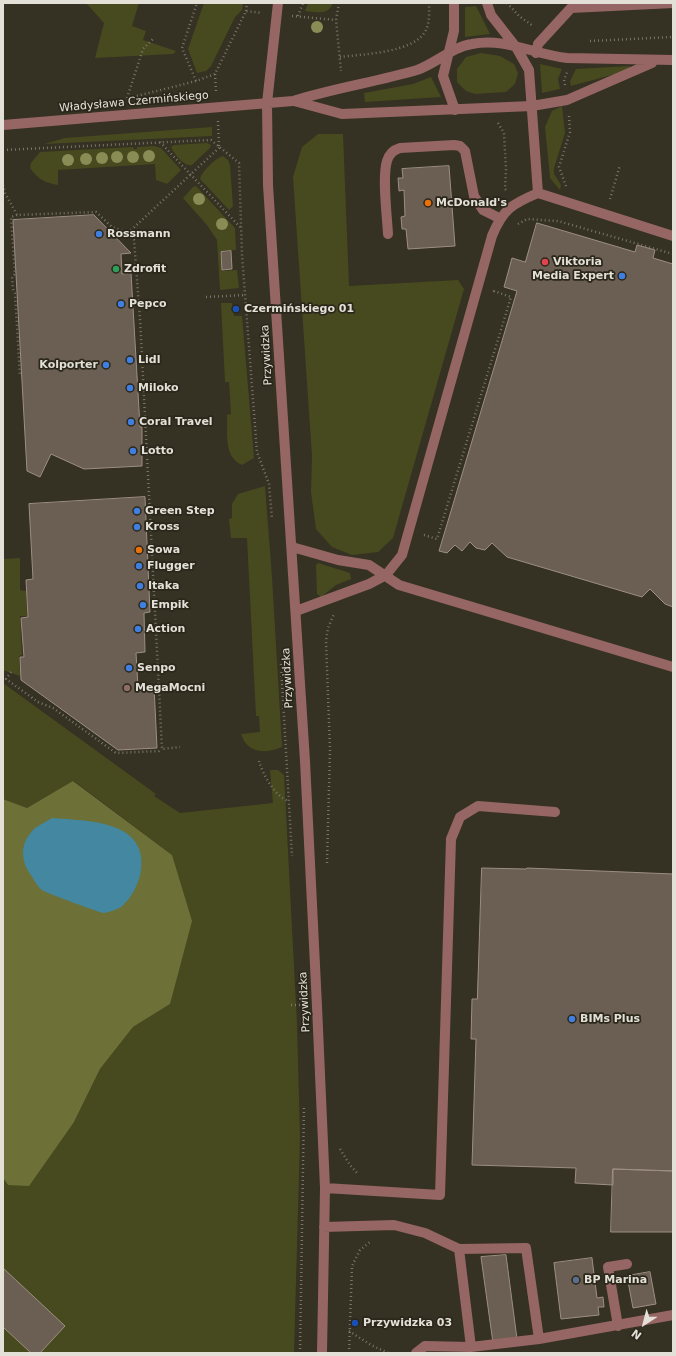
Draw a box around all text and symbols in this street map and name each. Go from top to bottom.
street label: Władysława Czermińskiego [59,89,209,115]
place label: McDonald's [436,196,507,210]
marker: McDonald's [423,198,433,208]
place label: Rossmann [107,227,171,241]
marker: Rossmann [94,229,104,239]
place label: Viktoria [553,255,602,269]
marker: Viktoria [540,257,550,267]
place label: Zdrofit [124,262,166,276]
marker: Zdrofit [111,264,121,274]
place label: Media Expert [532,269,614,283]
marker: Media Expert [617,271,627,281]
place label: Pepco [129,297,166,311]
marker: Pepco [116,299,126,309]
place label: Czermińskiego 01 [244,302,354,316]
marker: Czermińskiego 01 [231,304,241,314]
street label: Przywidzka [259,324,275,386]
place label: Lidl [138,353,160,367]
marker: Lidl [125,355,135,365]
place label: Kolporter [39,358,98,372]
marker: Kolporter [101,360,111,370]
place label: Miloko [138,381,179,395]
marker: Miloko [125,383,135,393]
place label: Coral Travel [139,415,213,429]
marker: Coral Travel [126,417,136,427]
place label: Lotto [141,444,174,458]
marker: Lotto [128,446,138,456]
place label: Green Step [145,504,215,518]
marker: Green Step [132,506,142,516]
place label: Kross [145,520,180,534]
marker: Kross [132,522,142,532]
place label: Sowa [147,543,180,557]
marker: Sowa [134,545,144,555]
place label: Flugger [147,559,195,573]
marker: Flugger [134,561,144,571]
place label: Itaka [148,579,180,593]
marker: Itaka [135,581,145,591]
place label: Empik [151,598,189,612]
marker: Empik [138,600,148,610]
place label: Action [146,622,185,636]
marker: Action [133,624,143,634]
street label: Przywidzka [280,647,296,709]
place label: Senpo [137,661,176,675]
marker: Senpo [124,663,134,673]
place label: MegaMocni [135,681,205,695]
marker: MegaMocni [122,683,132,693]
street label: Przywidzka [297,971,313,1033]
place label: BIMs Plus [580,1012,640,1026]
marker: BIMs Plus [567,1014,577,1024]
place label: BP Marina [584,1273,647,1287]
marker: BP Marina [571,1275,581,1285]
north arrow [624,1304,664,1344]
place label: Przywidzka 03 [363,1316,452,1330]
marker: Przywidzka 03 [350,1318,360,1328]
text: N [629,1326,644,1342]

